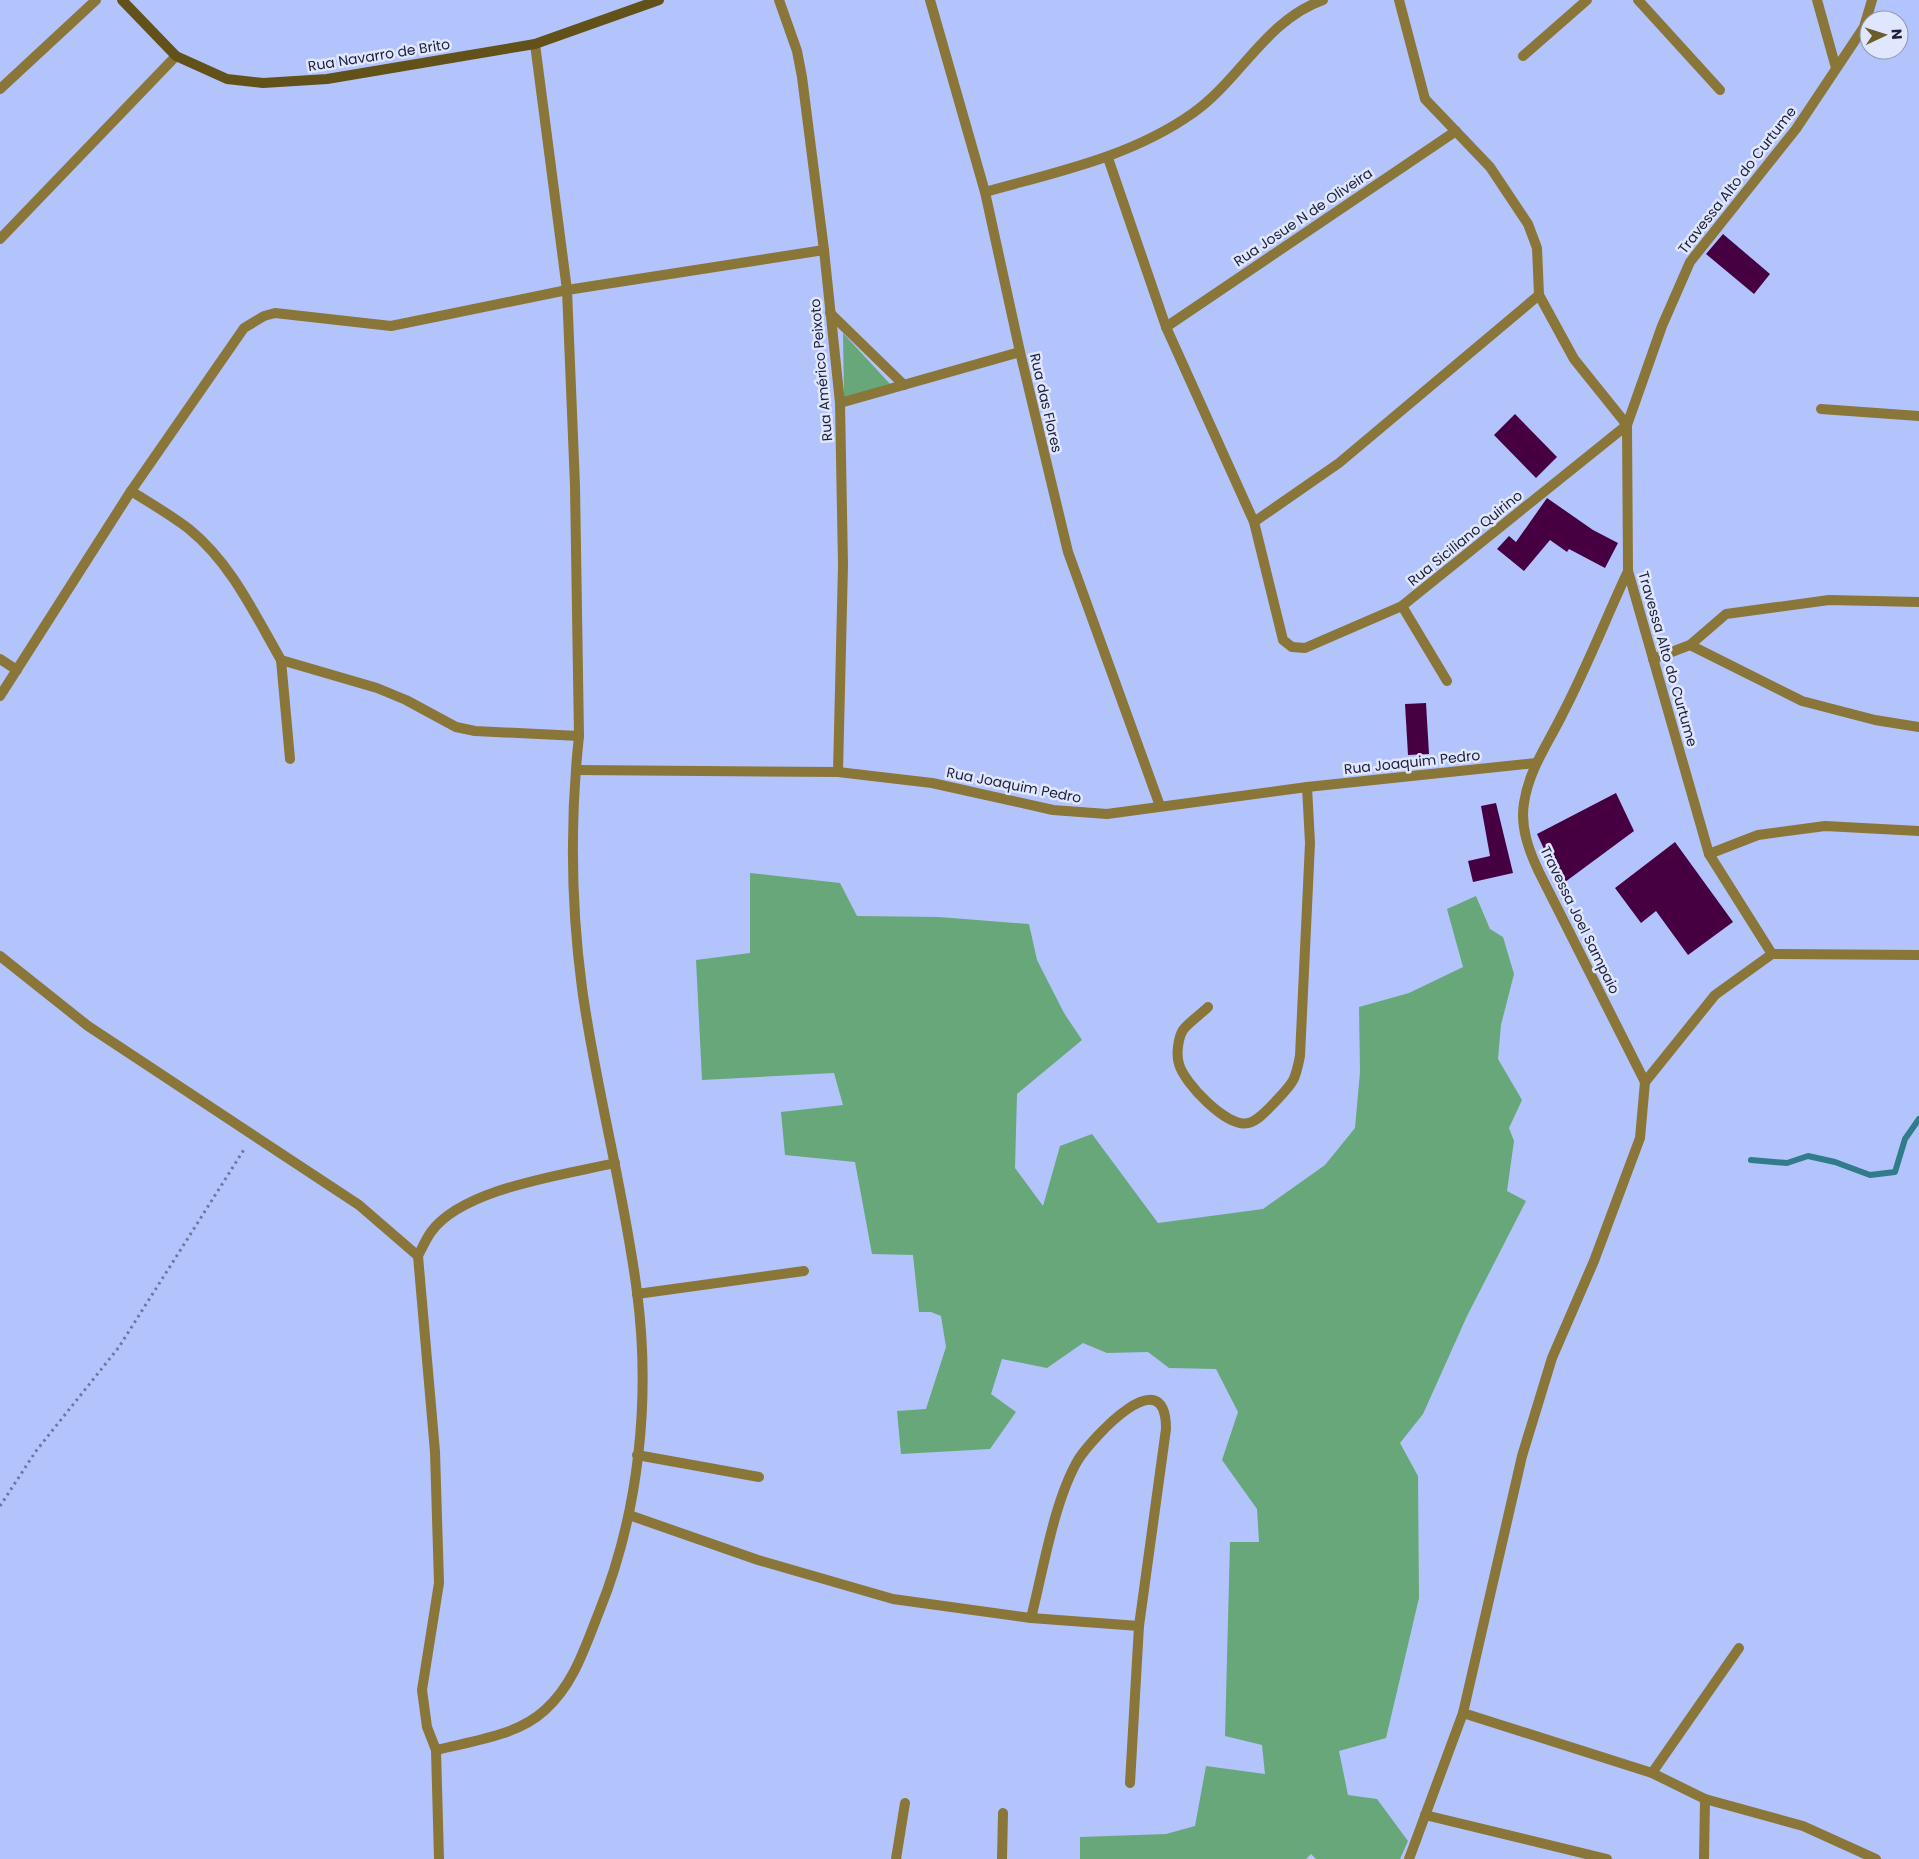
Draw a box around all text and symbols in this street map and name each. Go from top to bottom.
north arrow [1859,10,1909,60]
text: N [1887,28,1907,40]
street label: Rua Navarro de Brito [306,34,452,76]
street label: Travessa Alto do Curtume [1673,102,1801,258]
street label: Rua Josue N de Oliveira [1230,163,1376,271]
street label: Rua Américo Peixoto [805,298,837,442]
street label: Rua das Flores [1025,351,1067,455]
street label: Rua Siciliano Quirino [1403,485,1527,591]
street label: Travessa Alto do Curtume [1633,569,1703,749]
street label: Rua Joaquim Pedro [1343,745,1481,779]
street label: Rua Joaquim Pedro [945,762,1083,808]
street label: Travessa Joel Sampaio [1535,843,1625,997]

